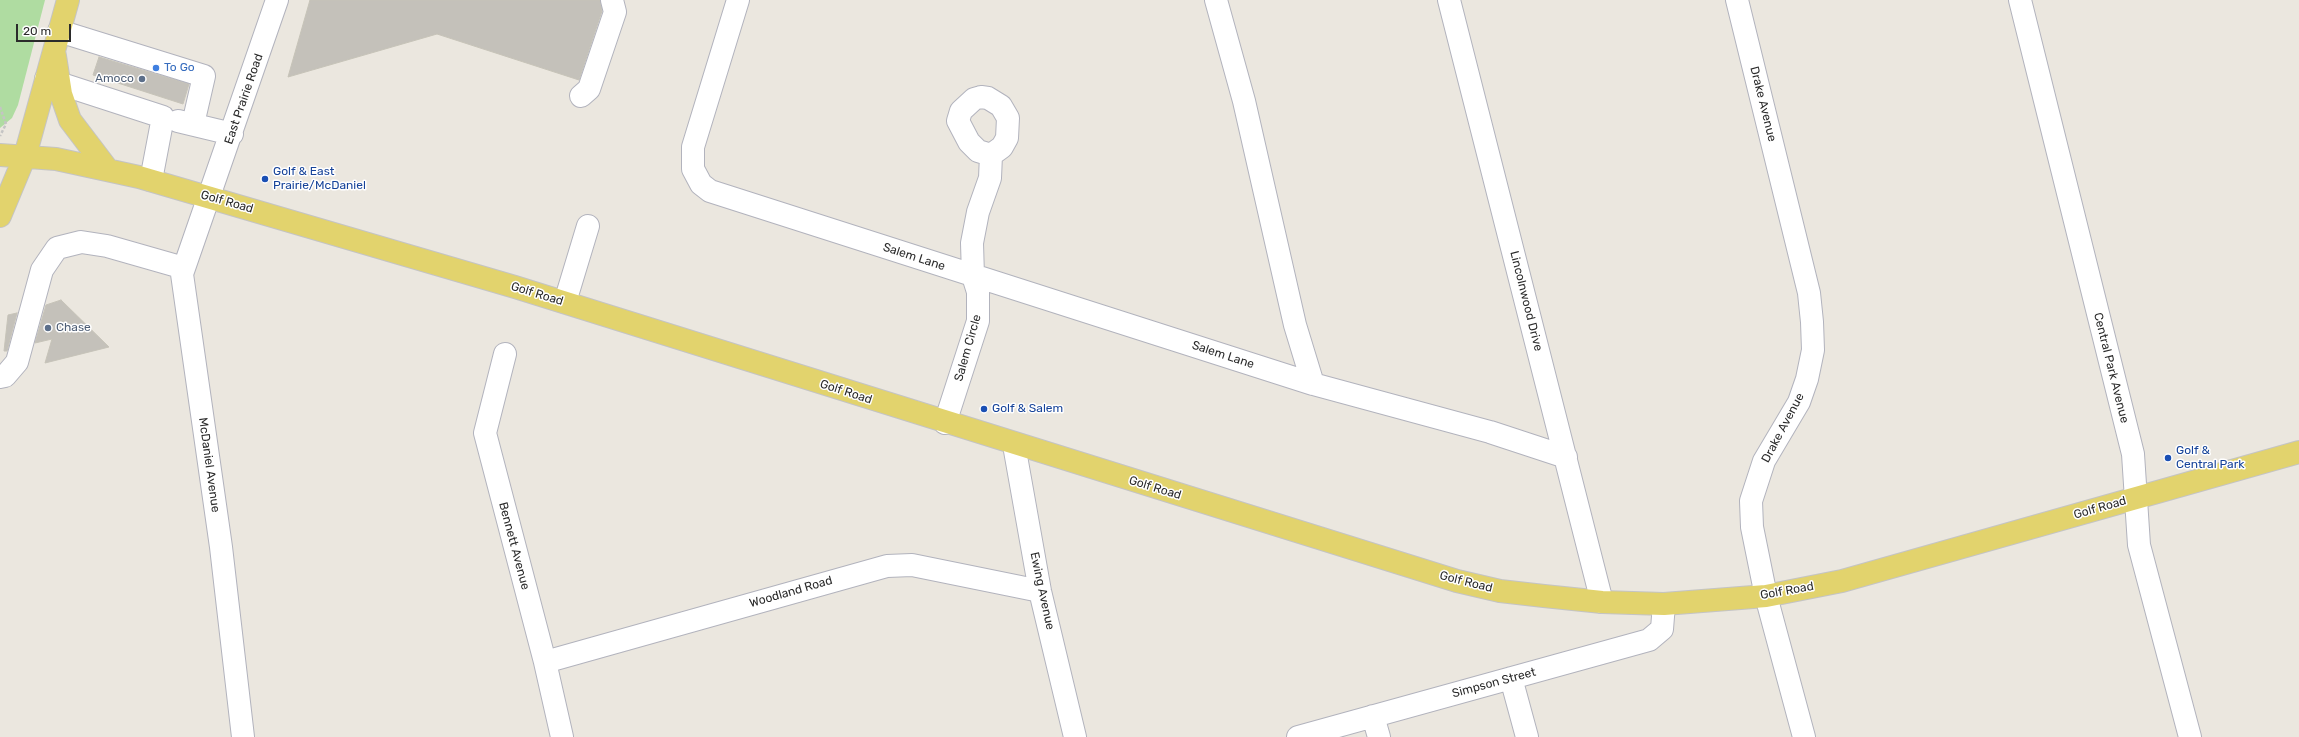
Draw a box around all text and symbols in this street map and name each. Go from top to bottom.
scale bar [18,16,73,42]
text: 20 m [23,24,51,38]
street label: East Prairie Road [222,52,266,146]
place label: To Go [164,61,195,75]
marker: To Go [151,63,161,73]
street label: Drake Avenue [1747,65,1779,143]
place label: Amoco [95,72,134,86]
marker: Amoco [137,74,147,84]
place label: Golf & East Prairie/McDaniel [273,165,366,193]
marker: Golf & East Prairie/McDaniel [260,174,270,184]
street label: Golf Road [199,188,255,216]
street label: Salem Lane [881,240,947,274]
street label: Lincolnwood Drive [1507,249,1545,353]
street label: Golf Road [509,279,565,309]
street label: Central Park Avenue [2090,311,2132,425]
street label: Salem Circle [952,313,984,383]
place label: Chase [56,321,91,335]
marker: Chase [43,323,53,333]
street label: Salem Lane [1190,338,1256,372]
street label: Golf Road [818,377,874,407]
street label: Drake Avenue [1759,391,1807,465]
place label: Golf & Salem [992,402,1063,416]
marker: Golf & Salem [979,404,989,414]
street label: McDaniel Avenue [195,417,223,513]
place label: Golf & Central Park [2176,444,2244,472]
marker: Golf & Central Park [2163,453,2173,463]
street label: Golf Road [1127,473,1183,503]
street label: Golf Road [2072,494,2128,522]
street label: Bennett Avenue [495,501,533,591]
street label: Ewing Avenue [1027,551,1057,631]
street label: Golf Road [1438,568,1494,596]
street label: Woodland Road [748,573,834,611]
street label: Golf Road [1759,579,1815,603]
street label: Simpson Street [1451,665,1537,701]

